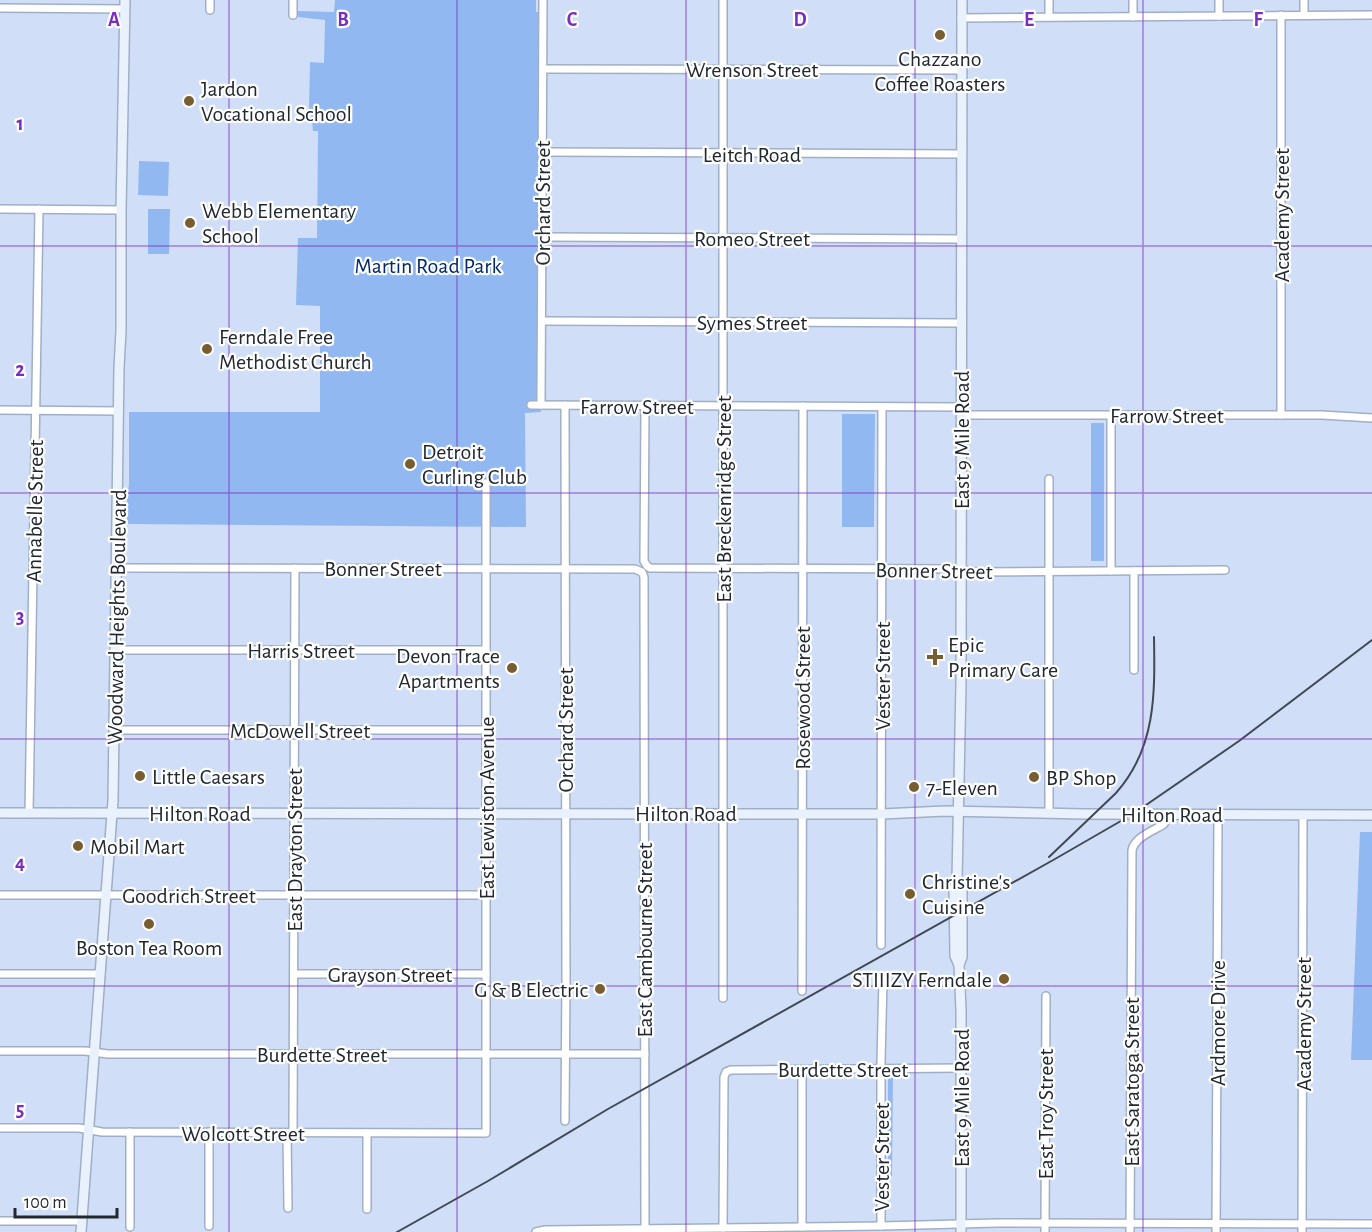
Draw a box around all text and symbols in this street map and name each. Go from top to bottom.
text: A [108,10,120,30]
text: B [337,10,349,30]
text: C [567,10,578,30]
text: D [793,10,807,30]
text: E [1024,10,1034,30]
text: F [1253,10,1263,30]
marker: Chazzano Coffee Roasters [933,28,947,42]
place label: Chazzano Coffee Roasters [875,48,1005,95]
street label: Wrenson Street [686,59,818,81]
place label: Jardon Vocational School [201,78,352,125]
marker: Jardon Vocational School [182,94,196,108]
text: 1 [16,114,24,134]
street label: Orchard Street [532,141,554,265]
street label: Leitch Road [703,144,801,166]
street label: Academy Street [1271,148,1293,282]
place label: Webb Elementary School [202,200,357,247]
marker: Webb Elementary School [183,216,197,230]
street label: Romeo Street [694,228,810,250]
park label: Martin Road Park [355,255,501,277]
street label: Symes Street [697,312,807,334]
place label: Ferndale Free Methodist Church [219,326,372,373]
marker: Ferndale Free Methodist Church [200,342,214,356]
text: 2 [15,360,25,380]
street label: East 9 Mile Road [951,371,973,509]
street label: East Breckenridge Street [713,395,735,603]
street label: Farrow Street [580,396,694,418]
street label: Farrow Street [1110,405,1224,427]
street label: Annabelle Street [23,439,47,583]
place label: Detroit Curling Club [422,441,527,488]
marker: Detroit Curling Club [403,457,417,471]
street label: Woodward Heights Boulevard [104,489,130,745]
street label: Bonner Street [324,558,442,580]
street label: Bonner Street [875,559,993,583]
text: 3 [16,607,24,627]
street label: Vester Street [872,621,894,731]
street label: Rosewood Street [792,626,814,770]
place label: Epic Primary Care [948,634,1058,681]
street label: Harris Street [247,640,355,662]
place label: Devon Trace Apartments [396,645,500,692]
marker: Epic Primary Care [926,648,944,666]
marker: Devon Trace Apartments [505,661,519,675]
street label: Orchard Street [555,668,577,792]
street label: East Lewiston Avenue [476,717,498,899]
street label: McDowell Street [230,720,370,742]
place label: Little Caesars [152,766,265,788]
place label: BP Shop [1046,767,1117,789]
street label: East Drayton Street [284,768,306,932]
marker: Little Caesars [133,769,147,783]
marker: BP Shop [1027,770,1041,784]
place label: 7-Eleven [926,777,998,799]
marker: 7-Eleven [907,780,921,794]
street label: Hilton Road [149,803,251,825]
street label: Hilton Road [635,803,737,825]
street label: Hilton Road [1121,804,1223,826]
place label: Mobil Mart [90,836,185,858]
marker: Mobil Mart [71,839,85,853]
street label: East Cambourne Street [634,842,656,1038]
text: 4 [15,853,25,873]
place label: Christine's Cuisine [922,871,1010,918]
street label: Goodrich Street [122,885,256,907]
marker: Christine's Cuisine [903,887,917,901]
marker: Boston Tea Room [142,917,156,931]
place label: Boston Tea Room [76,937,222,959]
street label: Academy Street [1293,957,1315,1091]
street label: Ardmore Drive [1207,960,1229,1086]
street label: Grayson Street [328,964,452,986]
place label: STIIIZY Ferndale [852,969,992,991]
marker: STIIIZY Ferndale [997,972,1011,986]
place label: G & B Electric [474,979,589,1001]
marker: G & B Electric [593,982,607,996]
street label: East Saratoga Street [1121,997,1143,1167]
street label: East 9 Mile Road [951,1029,973,1167]
street label: Burdette Street [257,1044,387,1066]
street label: East Troy Street [1035,1049,1057,1179]
street label: Burdette Street [778,1059,908,1081]
text: 5 [16,1100,24,1120]
street label: Vester Street [871,1102,893,1212]
street label: Wolcott Street [181,1123,305,1145]
scale bar [15,1181,117,1219]
text: 100 m [24,1194,67,1212]

